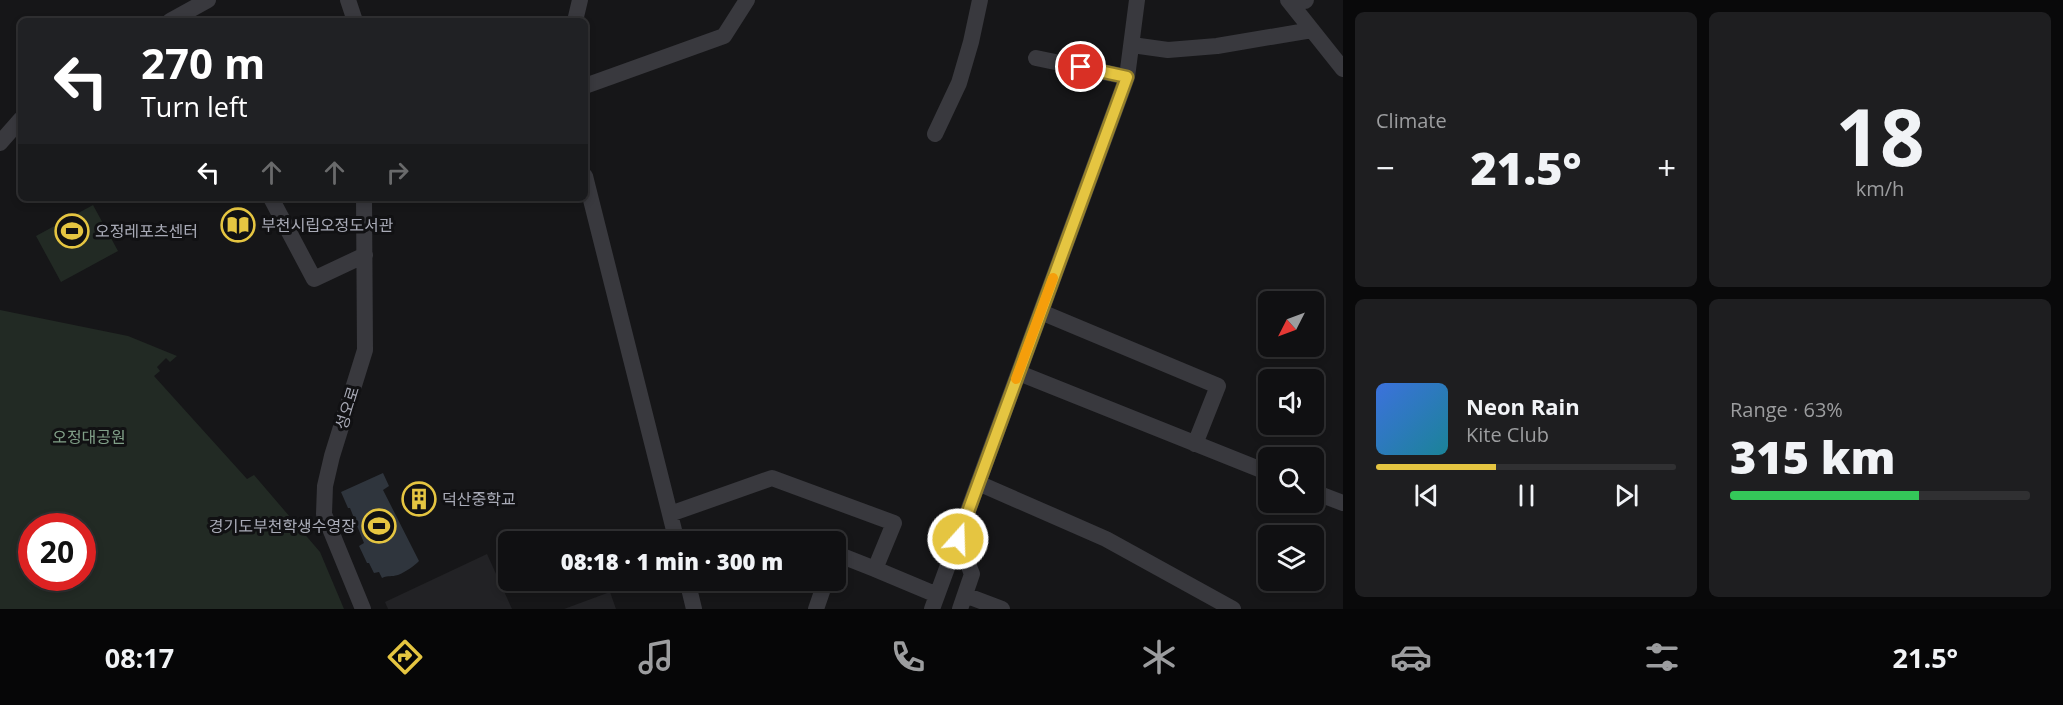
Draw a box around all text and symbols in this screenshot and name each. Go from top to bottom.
text: 270 m [141,34,265,91]
pin [1055,41,1106,92]
icon: left [42,42,120,120]
icon: arrive [1064,50,1097,83]
text: 18 [1835,83,1925,189]
text: Turn left [141,88,248,125]
text: Climate [1376,107,1447,134]
text: 21.5° [1470,137,1582,198]
text: − [1376,145,1395,190]
text: + [1657,145,1676,190]
icon: left [192,156,225,189]
icon: ahead [255,156,288,189]
icon: ahead [318,156,351,189]
icon: right [381,156,414,189]
text: km/h [1856,175,1904,202]
library icon: 부천시립오정도서관 [220,207,256,243]
sports icon: 오정레포츠센터 [54,213,90,249]
place label: 부천시립오정도서관 [261,214,394,236]
place label: 오정레포츠센터 [95,220,198,242]
north arrow [1258,291,1324,357]
map controls [1258,291,1324,591]
button: sound [1258,369,1324,435]
street label: 성오로 [330,383,364,432]
text: Neon Rain [1466,391,1580,421]
text: Range · 63% [1730,396,1843,423]
text: Kite Club [1466,421,1549,448]
park label: 오정대공원 [52,426,126,448]
text: 315 km [1730,426,1895,487]
button: search [1258,447,1324,513]
icon: previous [1410,479,1443,512]
icon: pause [1510,479,1543,512]
icon: next [1610,479,1643,512]
building icon: 덕산중학교 [401,481,437,517]
place label: 덕산중학교 [442,488,516,510]
position arrow [926,507,990,571]
sports icon: 경기도부천학생수영장 [361,508,397,544]
speed limit sign: 20 [18,513,96,591]
place label: 경기도부천학생수영장 [209,515,356,537]
button: layers [1258,525,1324,591]
text: 08:18 · 1 min · 300 m [561,546,783,576]
icon: directions [384,636,426,678]
icon: music [635,636,677,678]
icon: phone [887,636,929,678]
icon: climate [1138,636,1180,678]
icon: car [1390,636,1432,678]
icon: filters [1641,636,1683,678]
text: 08:17 [105,639,174,676]
text: 21.5° [1893,639,1958,676]

